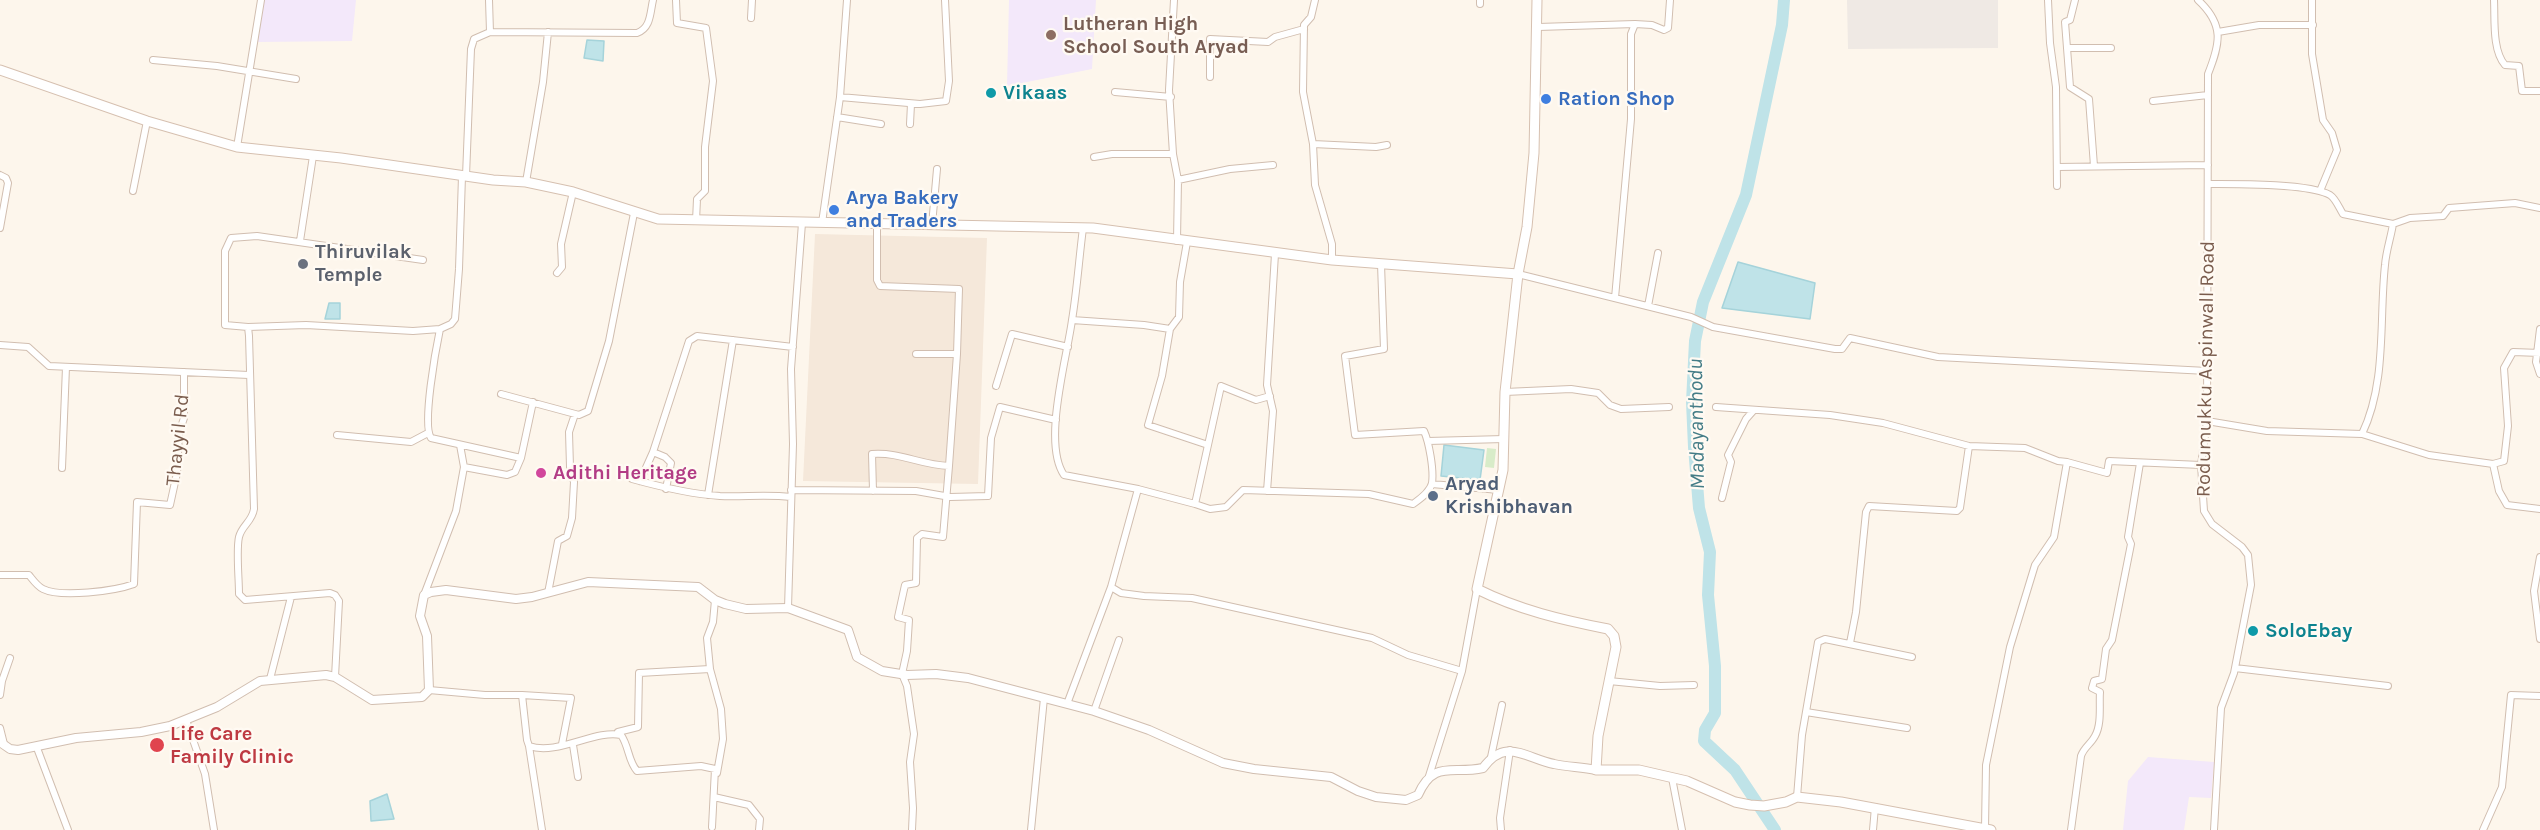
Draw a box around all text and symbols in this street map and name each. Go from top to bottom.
place label: Lutheran High School South Aryad [1063,12,1249,59]
marker: Lutheran High School South Aryad [1044,28,1058,42]
place label: Vikaas [1003,81,1067,105]
marker: Vikaas [984,86,998,100]
place label: Ration Shop [1558,87,1675,111]
marker: Ration Shop [1539,92,1553,106]
place label: Arya Bakery and Traders [846,186,958,233]
marker: Arya Bakery and Traders [827,203,841,217]
place label: Thiruvilak Temple [315,240,412,287]
street label: Rodumukku Aspinwall Road [2192,241,2220,497]
marker: Thiruvilak Temple [296,257,310,271]
water label: Madayanthodu [1683,358,1711,490]
street label: Thayyil Rd [161,393,195,487]
place label: Adithi Heritage [553,461,697,485]
marker: Adithi Heritage [534,466,548,480]
place label: Aryad Krishibhavan [1445,472,1573,519]
marker: Aryad Krishibhavan [1426,489,1440,503]
place label: SoloEbay [2265,619,2352,643]
marker: SoloEbay [2246,624,2260,638]
place label: Life Care Family Clinic [170,722,294,769]
marker: Life Care Family Clinic [148,736,166,754]

